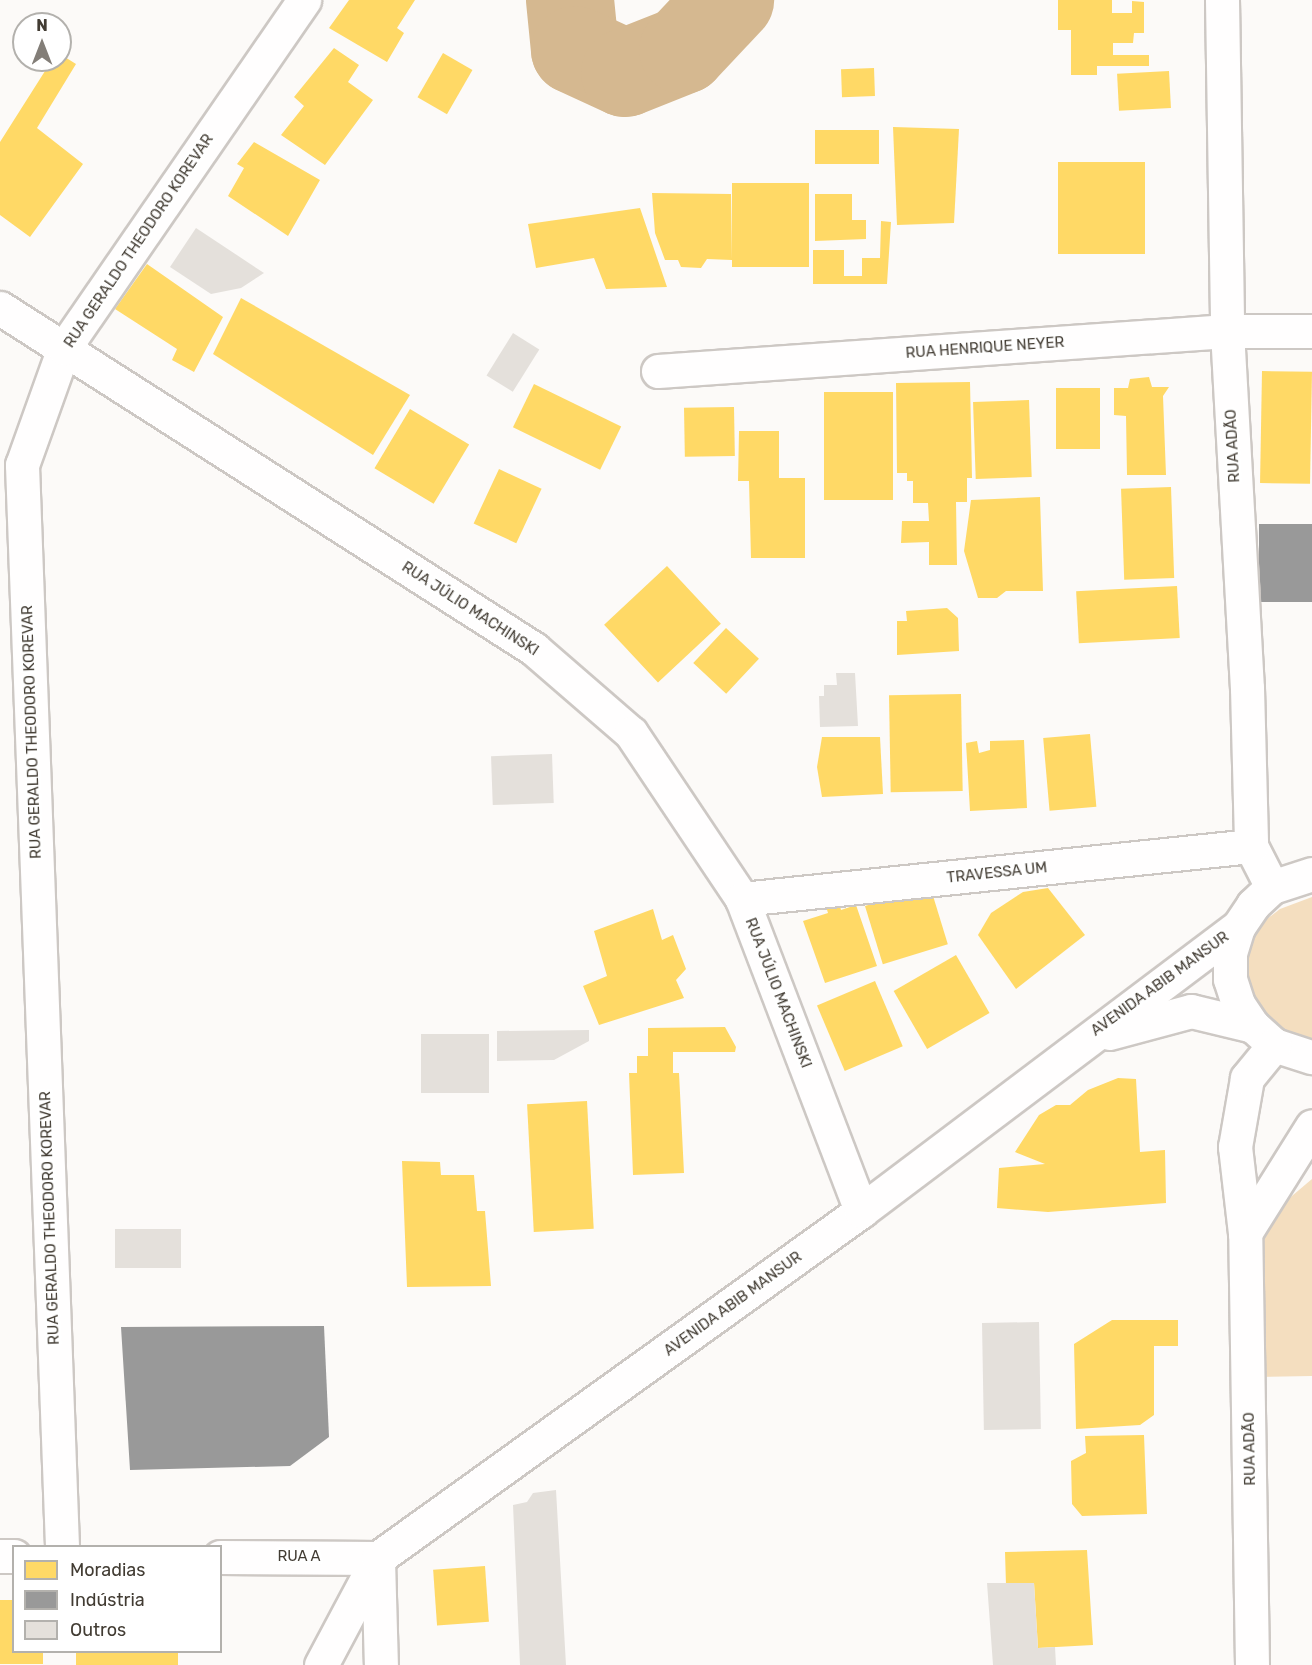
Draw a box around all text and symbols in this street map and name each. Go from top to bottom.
north arrow [12,12,72,72]
text: N [36,16,48,35]
street label: RUA GERALDO THEODORO KOREVAR [60,130,218,352]
street label: RUA HENRIQUE NEYER [905,333,1065,363]
street label: RUA ADÃO [1222,409,1244,483]
street label: RUA JÚLIO MACHINSKI [398,558,542,660]
street label: RUA GERALDO THEODORO KOREVAR [19,604,45,860]
street label: TRAVESSA UM [946,859,1048,887]
street label: RUA JÚLIO MACHINSKI [741,915,815,1071]
street label: AVENIDA ABIB MANSUR [1087,928,1233,1040]
street label: RUA GERALDO THEODORO KOREVAR [37,1090,63,1346]
street label: AVENIDA ABIB MANSUR [660,1248,806,1360]
street label: RUA ADÃO [1240,1412,1260,1486]
legend [12,1545,222,1653]
street label: RUA A [277,1548,321,1566]
text: Moradias [70,1559,145,1581]
text: Indústria [70,1589,145,1611]
text: Outros [70,1619,126,1641]

